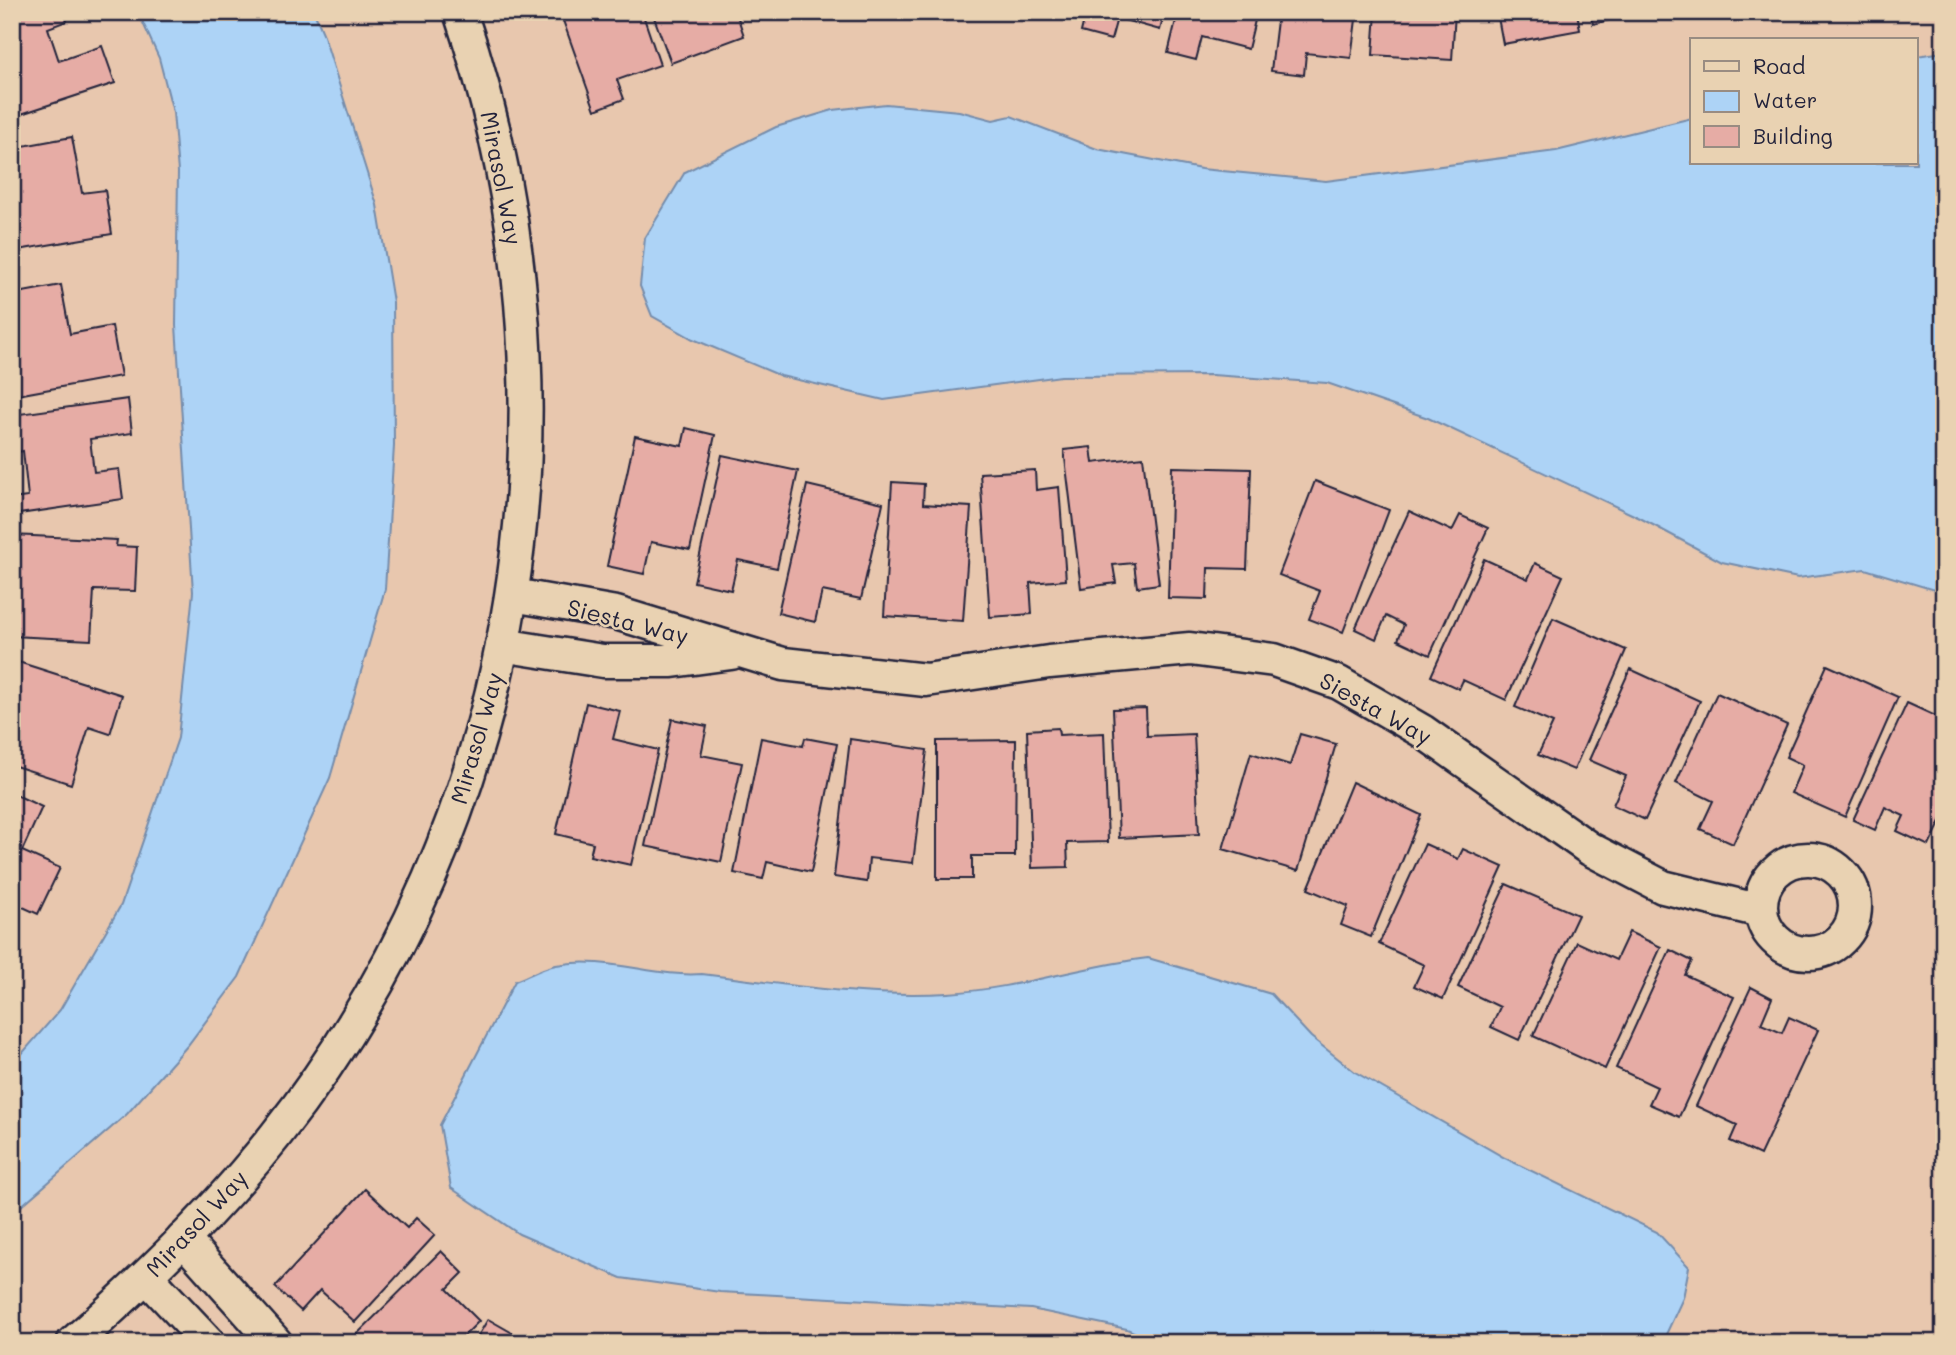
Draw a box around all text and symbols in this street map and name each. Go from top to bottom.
legend [1690,38,1918,164]
text: Road [1753,52,1805,79]
text: Water [1753,86,1817,113]
street label: Mirasol Way [474,109,530,247]
text: Building [1753,122,1833,149]
street label: Siesta Way [564,591,692,651]
street label: Siesta Way [1315,665,1437,751]
street label: Mirasol Way [443,669,509,807]
street label: Mirasol Way [139,1163,253,1283]

